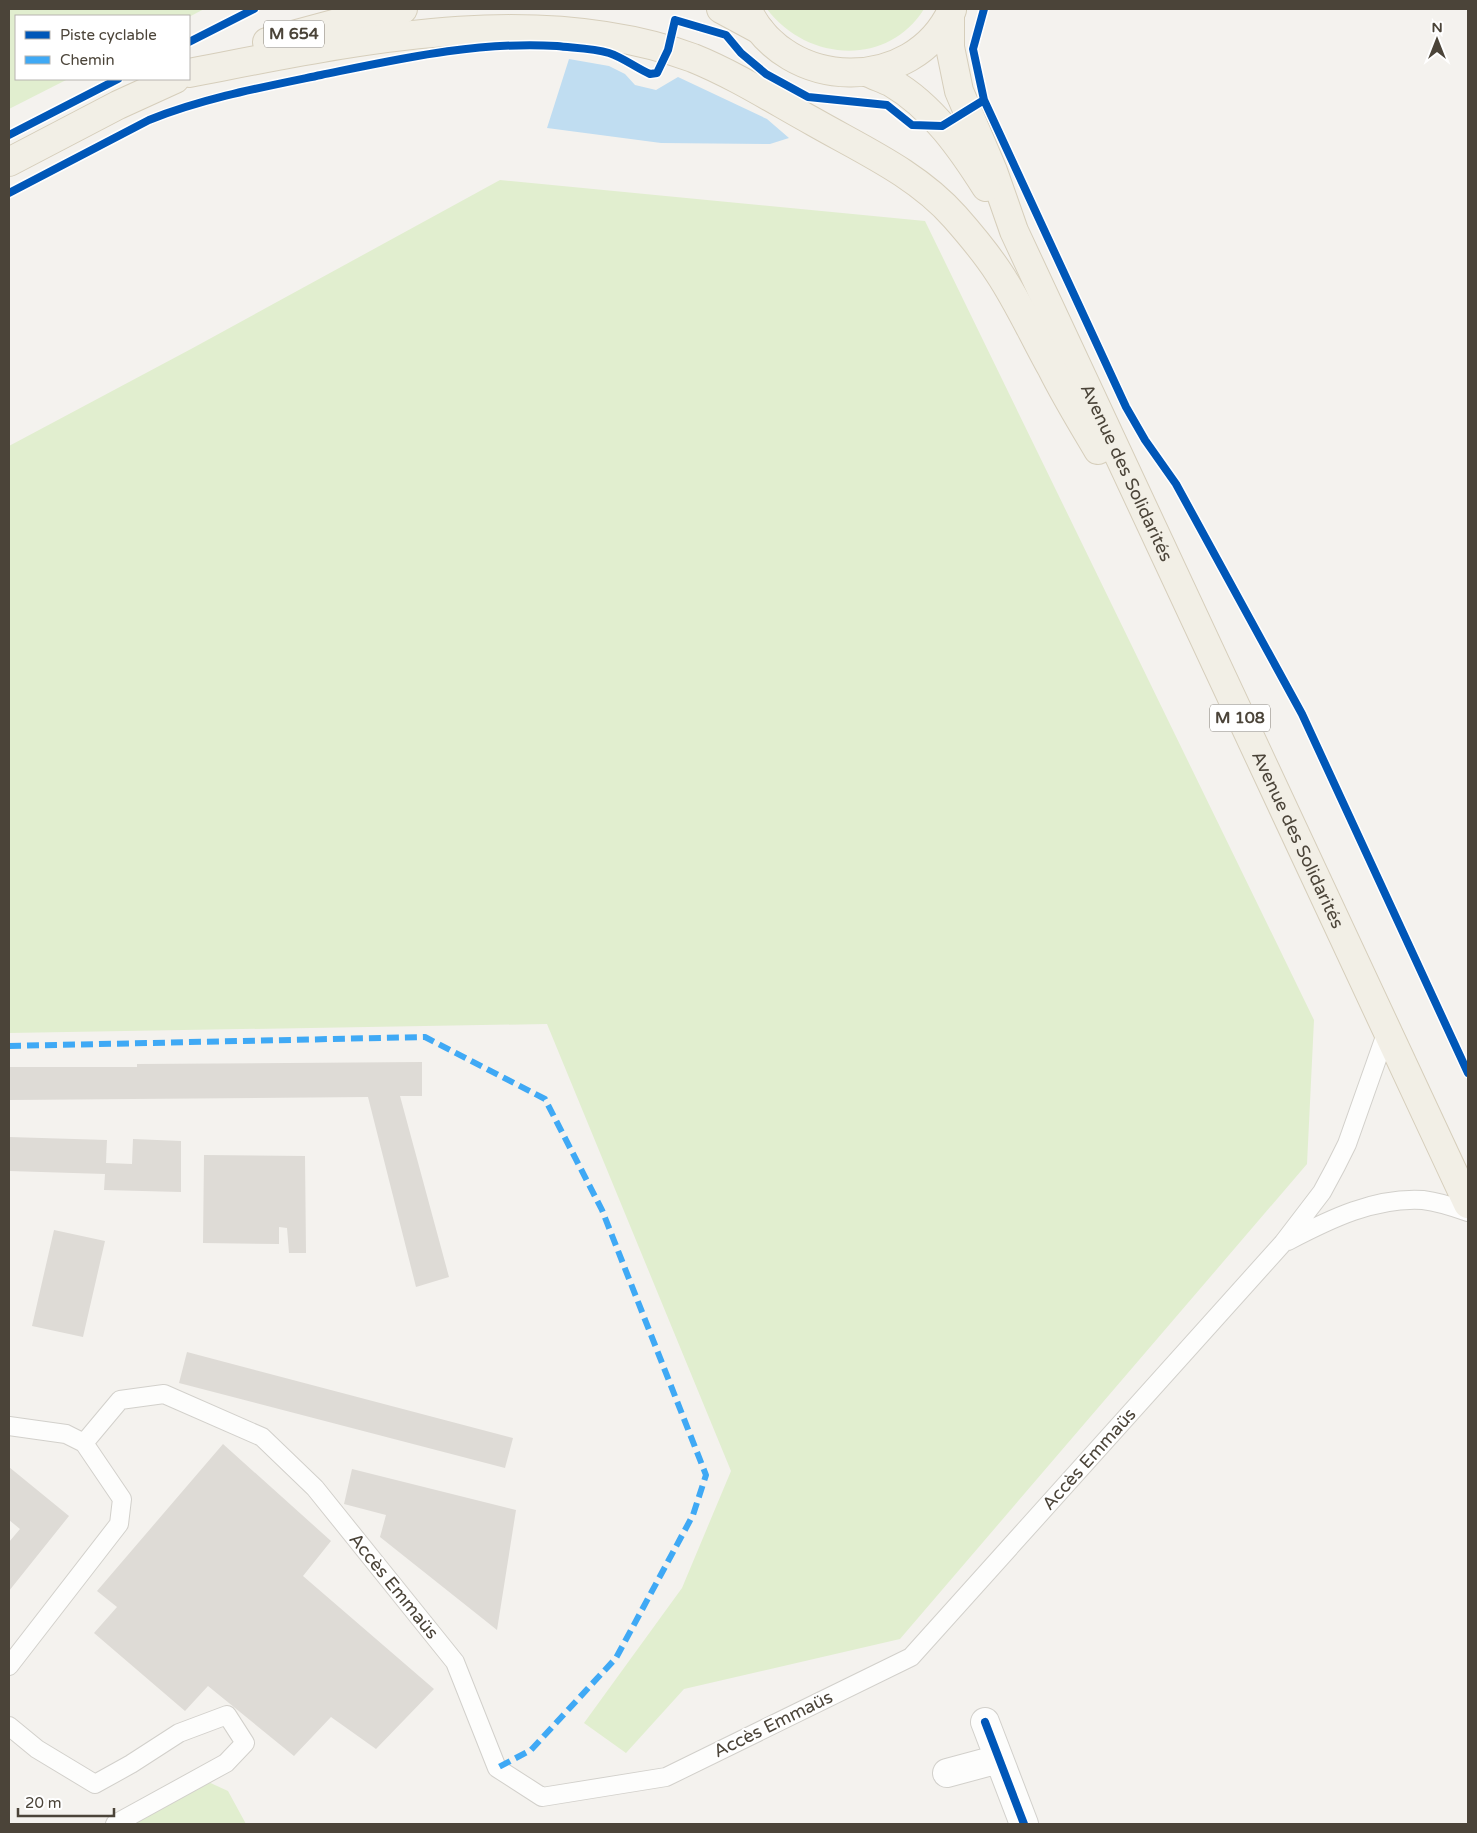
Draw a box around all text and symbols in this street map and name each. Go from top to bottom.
legend [15,15,190,80]
north arrow [1412,15,1462,65]
text: N [1431,19,1443,36]
road number: M 654 [264,20,324,48]
text: Piste cyclable [60,26,157,44]
text: Chemin [60,51,115,69]
street label: Avenue des Solidarités [1076,380,1178,565]
road number: M 108 [1210,704,1270,731]
street label: Avenue des Solidarités [1247,747,1349,932]
street label: Accès Emmaüs [1037,1403,1141,1515]
street label: Accès Emmaüs [345,1529,443,1643]
street label: Accès Emmaüs [710,1686,836,1762]
scale bar [18,1786,114,1818]
text: 20 m [25,1794,62,1812]

